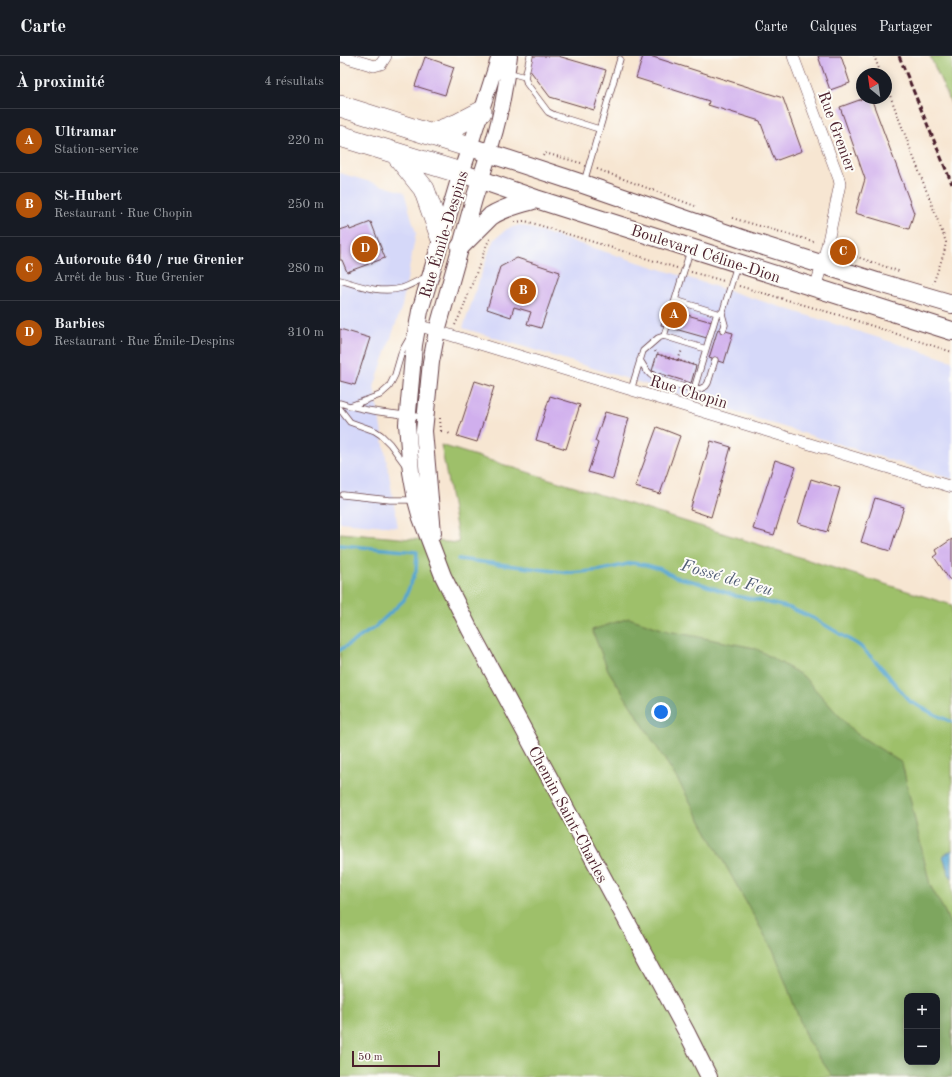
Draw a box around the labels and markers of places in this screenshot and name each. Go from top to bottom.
pin: D [352,234,378,264]
pin: C [830,237,856,267]
pin: B [510,276,536,306]
pin: A [661,300,687,330]

